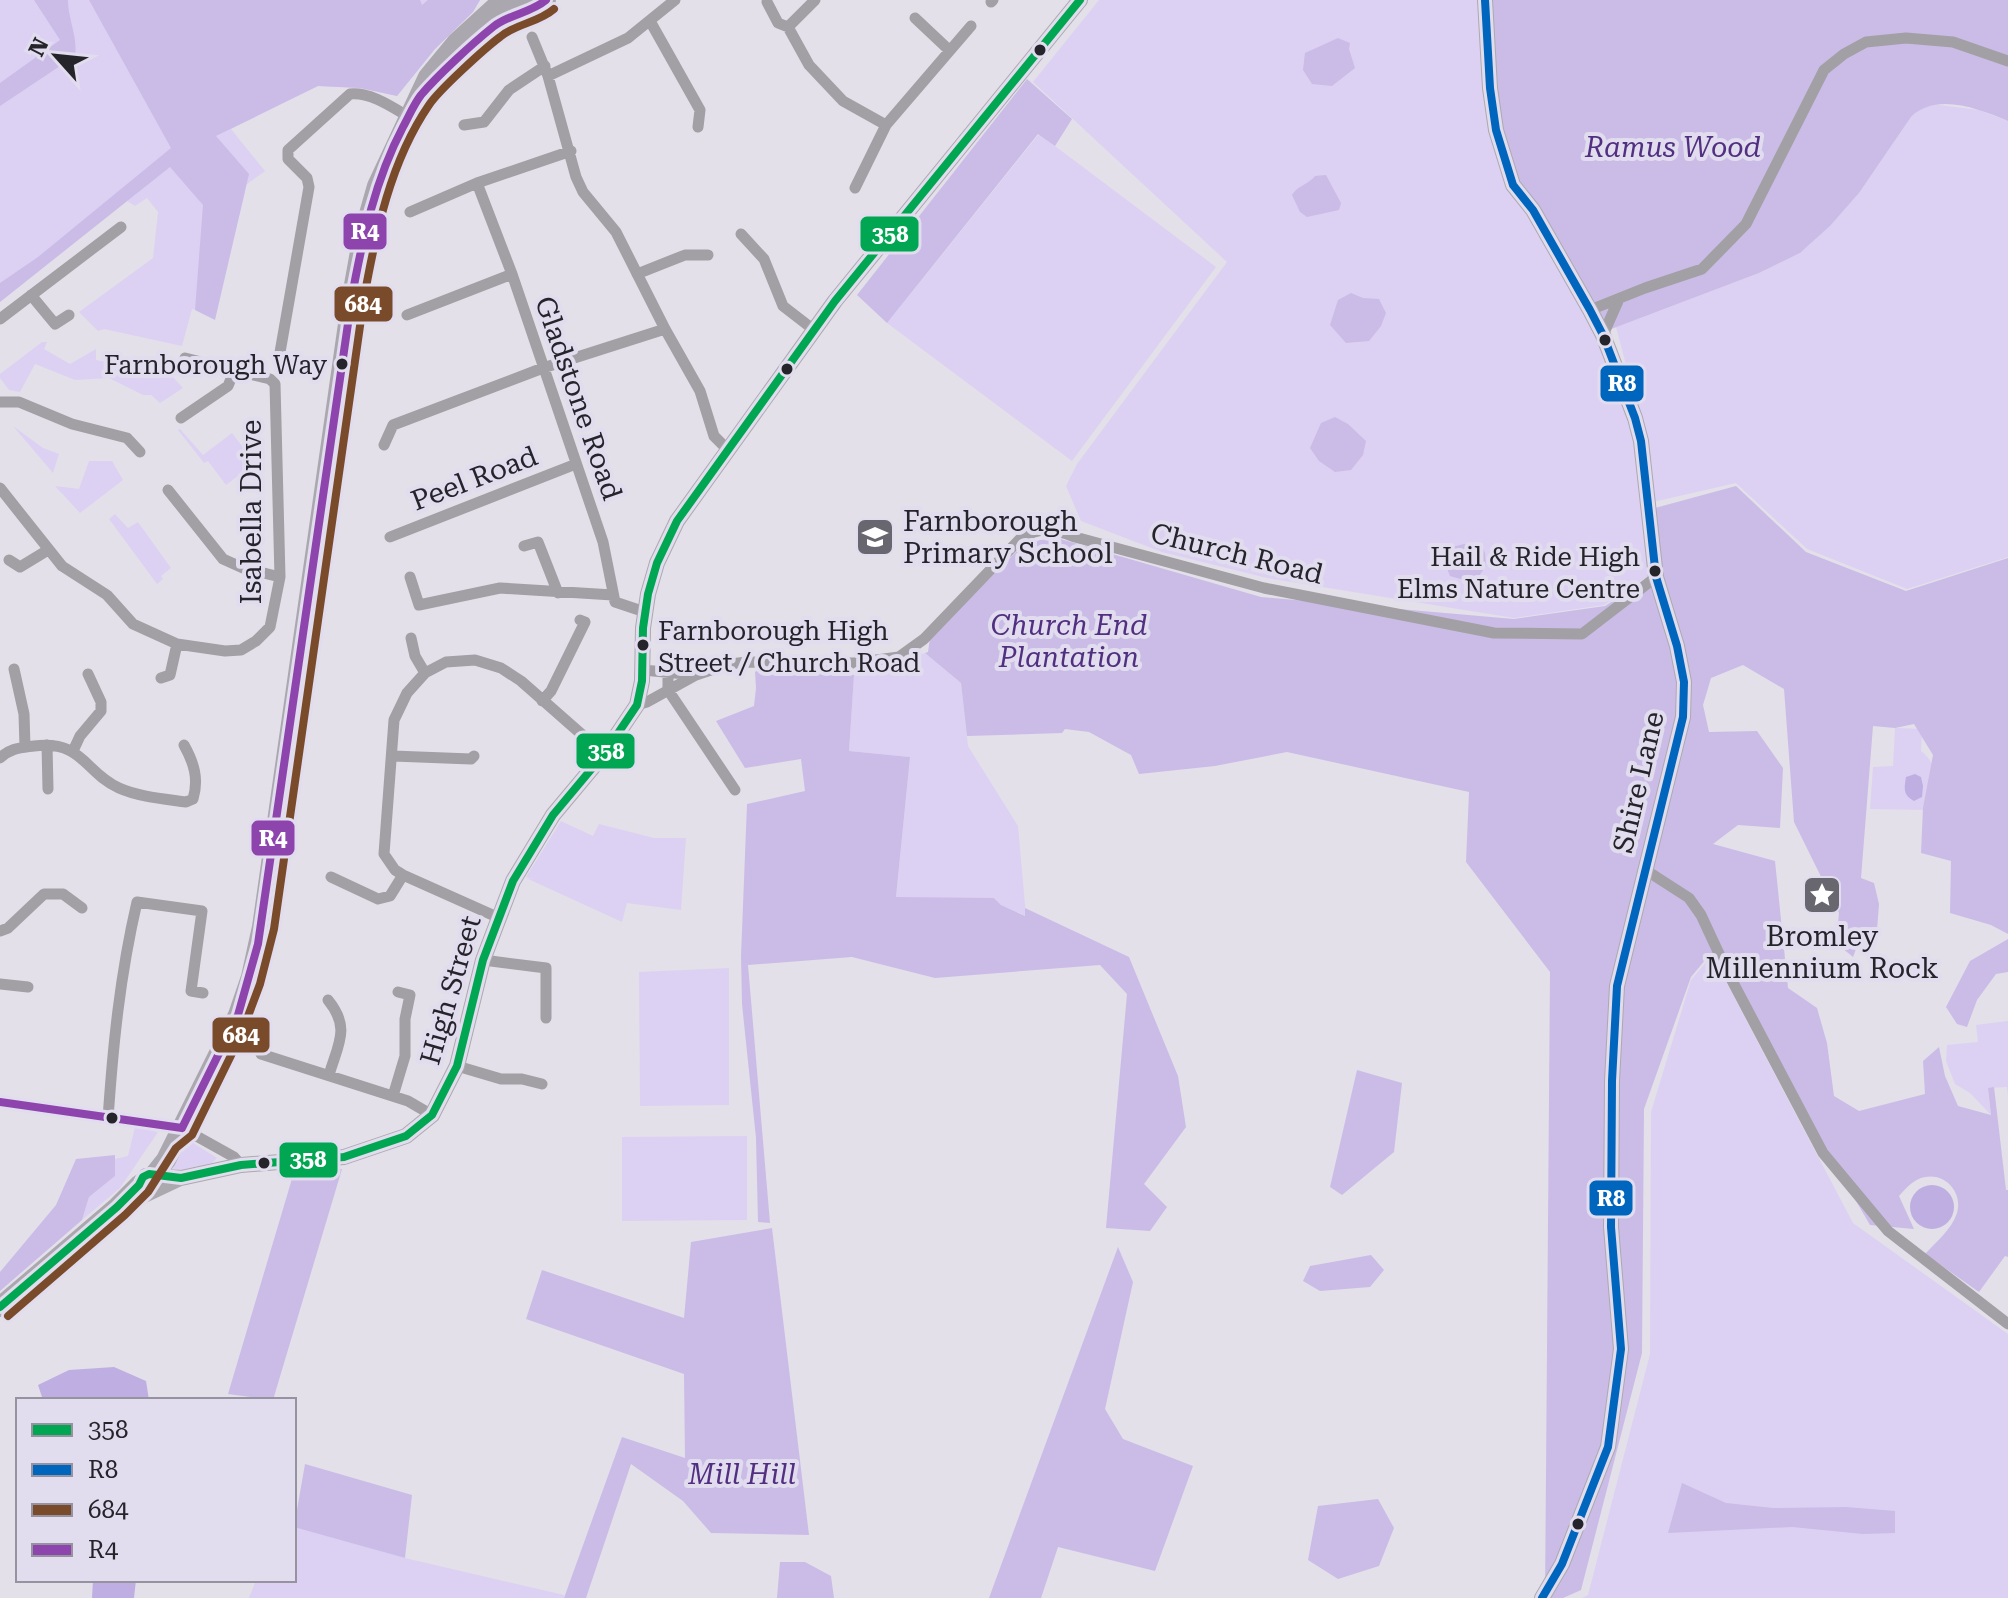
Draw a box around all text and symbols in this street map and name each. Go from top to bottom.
north arrow [16,16,96,96]
text: N [24,34,54,60]
unlabelled marker [1032,42,1048,58]
park label: Ramus Wood [1584,131,1761,164]
line badge: R4 [342,212,388,251]
line badge: 358 [859,215,920,253]
text: R4 [351,219,380,244]
text: 358 [872,222,908,247]
line badge: 684 [333,285,394,323]
text: 684 [345,292,382,317]
street label: Gladstone Road [528,292,629,504]
unlabelled marker [1597,332,1613,348]
place label: Farnborough Way [104,350,328,380]
marker: Farnborough Way [334,356,350,372]
unlabelled marker [779,361,795,377]
line badge: R8 [1599,364,1645,403]
text: R8 [1608,371,1636,396]
street label: Isabella Drive [235,420,268,604]
street label: Peel Road [406,439,542,518]
place label: Farnborough Primary School [903,505,1113,570]
school or university icon: Farnborough Primary School [854,516,896,558]
street label: Church Road [1147,516,1326,591]
place label: Hail & Ride High Elms Nature Centre [1397,542,1640,604]
marker: Hail & Ride High Elms Nature Centre [1647,563,1663,579]
park label: Church End Plantation [991,609,1147,674]
place label: Farnborough High Street / Church Road [658,616,921,678]
marker: Farnborough High Street / Church Road [635,637,651,653]
street label: Shire Lane [1606,708,1671,856]
line badge: 358 [575,732,636,770]
text: 358 [588,739,624,764]
line badge: R4 [250,819,296,857]
text: R4 [259,826,288,851]
place icon: Bromley Millennium Rock [1801,874,1843,916]
street label: High Street [413,912,488,1069]
place label: Bromley Millennium Rock [1705,920,1939,985]
line badge: 684 [211,1016,271,1054]
text: 684 [223,1023,260,1048]
unlabelled marker [104,1110,120,1126]
line badge: 358 [278,1141,339,1179]
text: 358 [290,1147,326,1172]
unlabelled marker [256,1155,272,1171]
line badge: R8 [1588,1179,1634,1217]
text: R8 [1597,1186,1625,1211]
legend [16,1398,296,1582]
text: 358 [88,1416,128,1444]
text: R8 [88,1456,118,1484]
park label: Mill Hill [687,1458,796,1491]
text: 684 [88,1496,129,1524]
unlabelled marker [1570,1516,1586,1532]
text: R4 [88,1536,119,1564]

